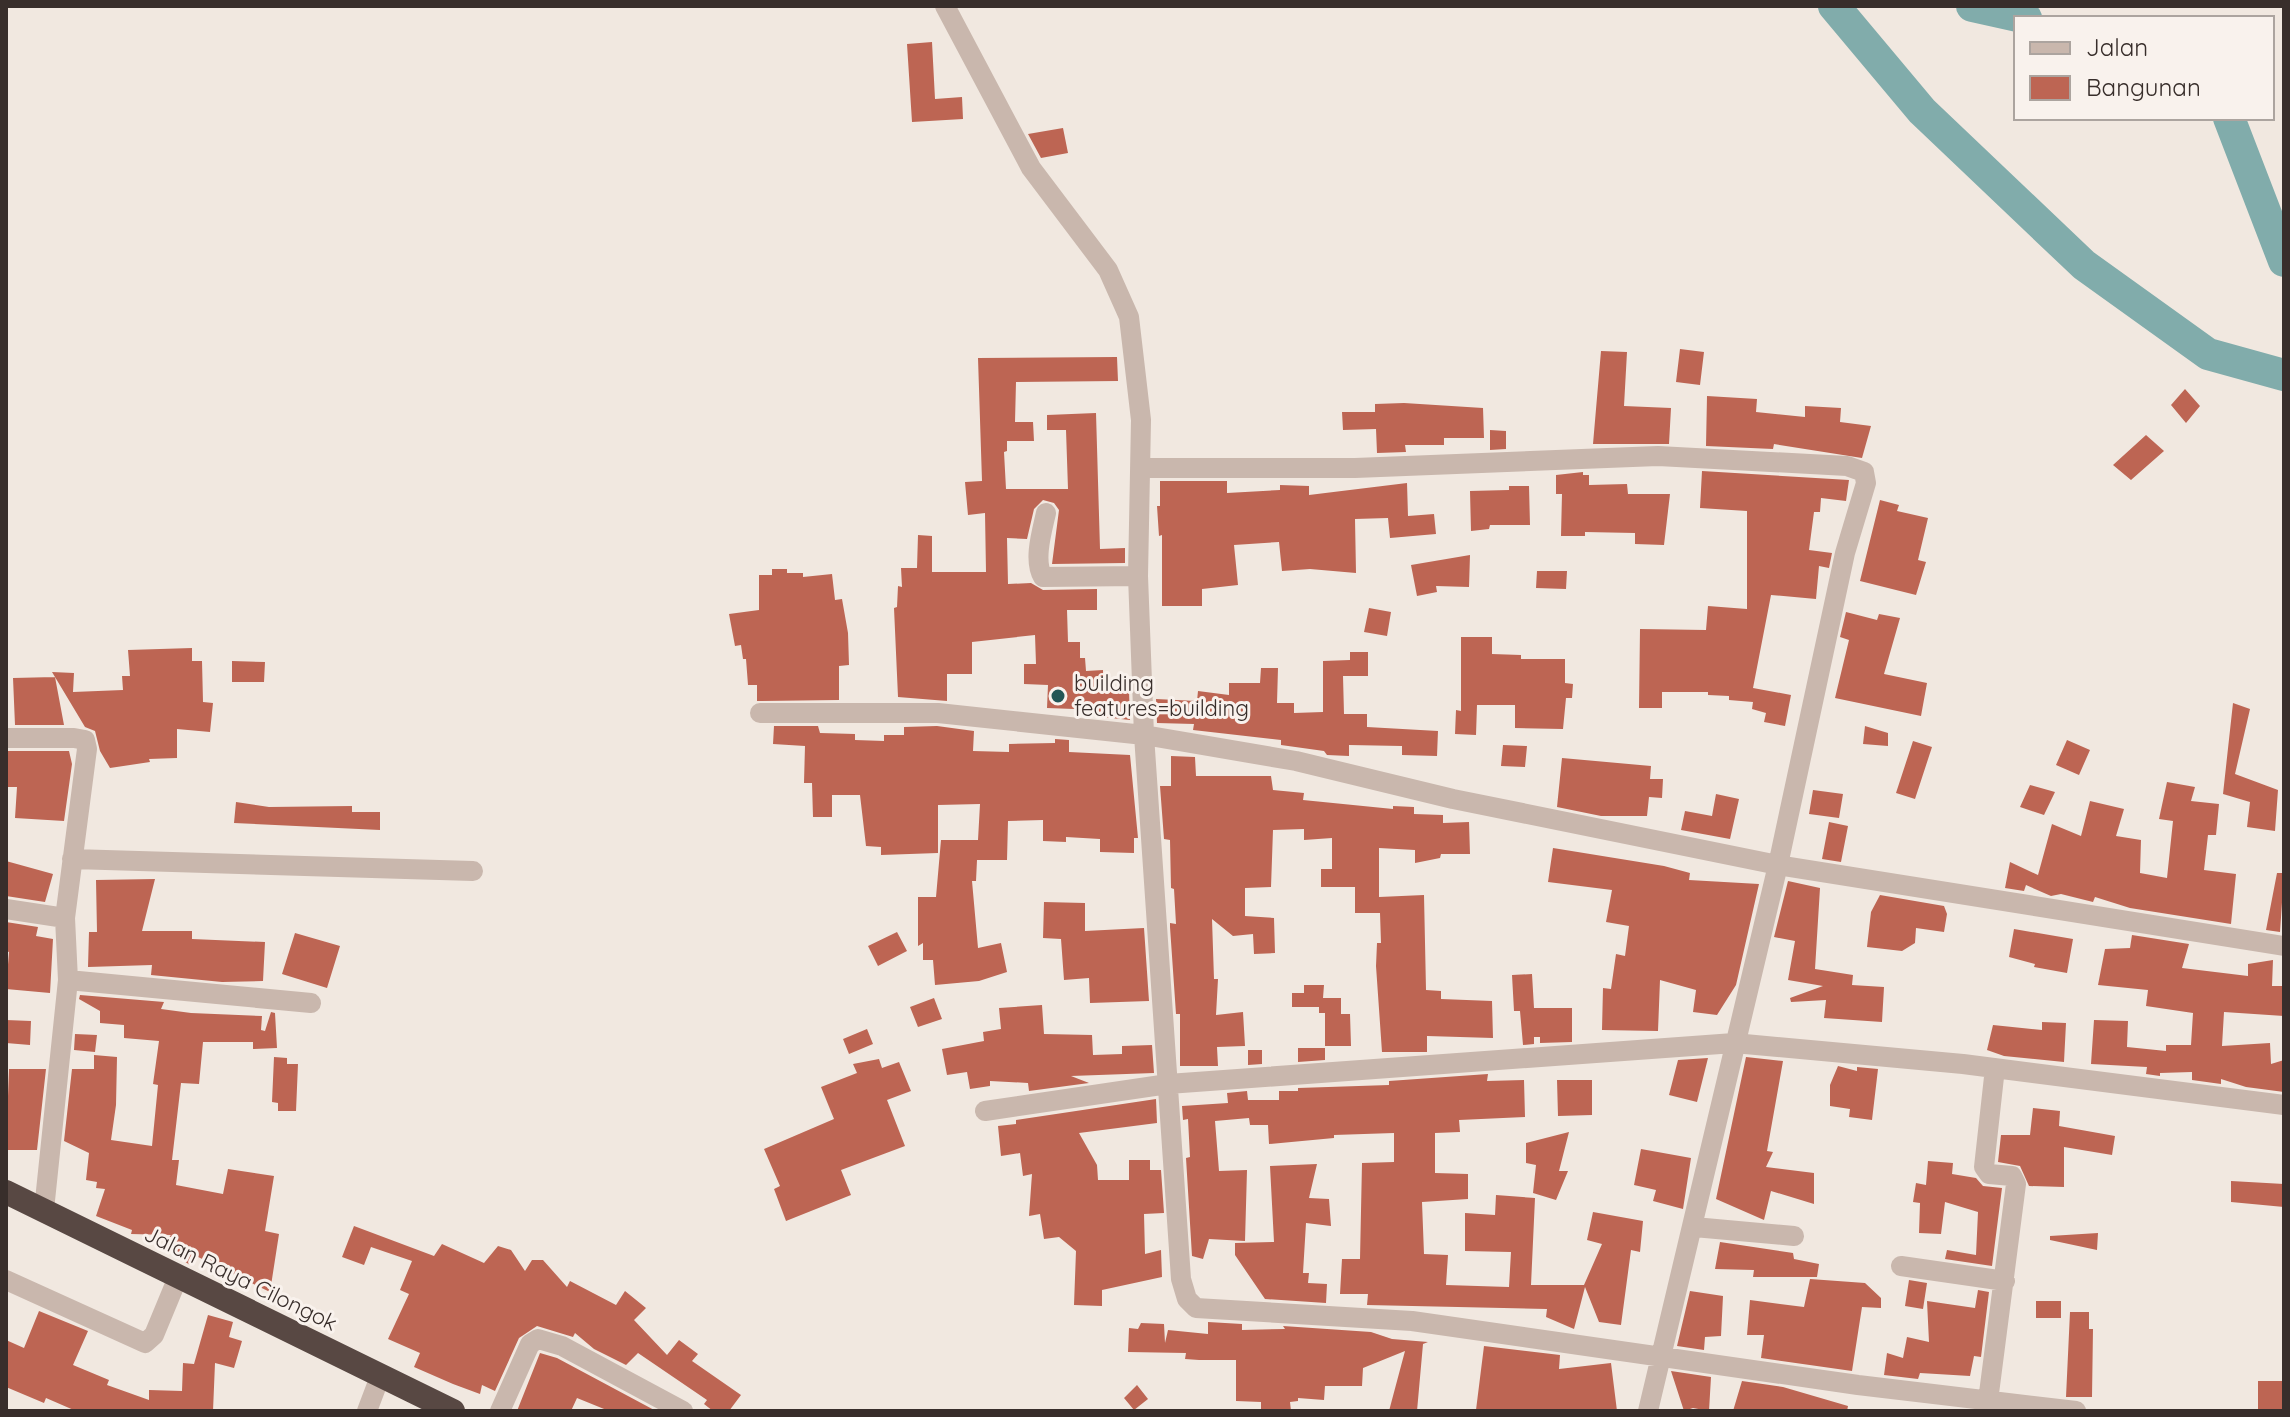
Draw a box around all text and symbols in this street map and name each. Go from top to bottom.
legend [2014,16,2274,120]
text: Jalan [2086,32,2148,62]
text: Bangunan [2086,72,2201,102]
place label: building features=building [1074,669,1249,722]
marker: building features=building [1049,687,1067,705]
street label: Jalan Raya Cilongok [140,1219,342,1337]

